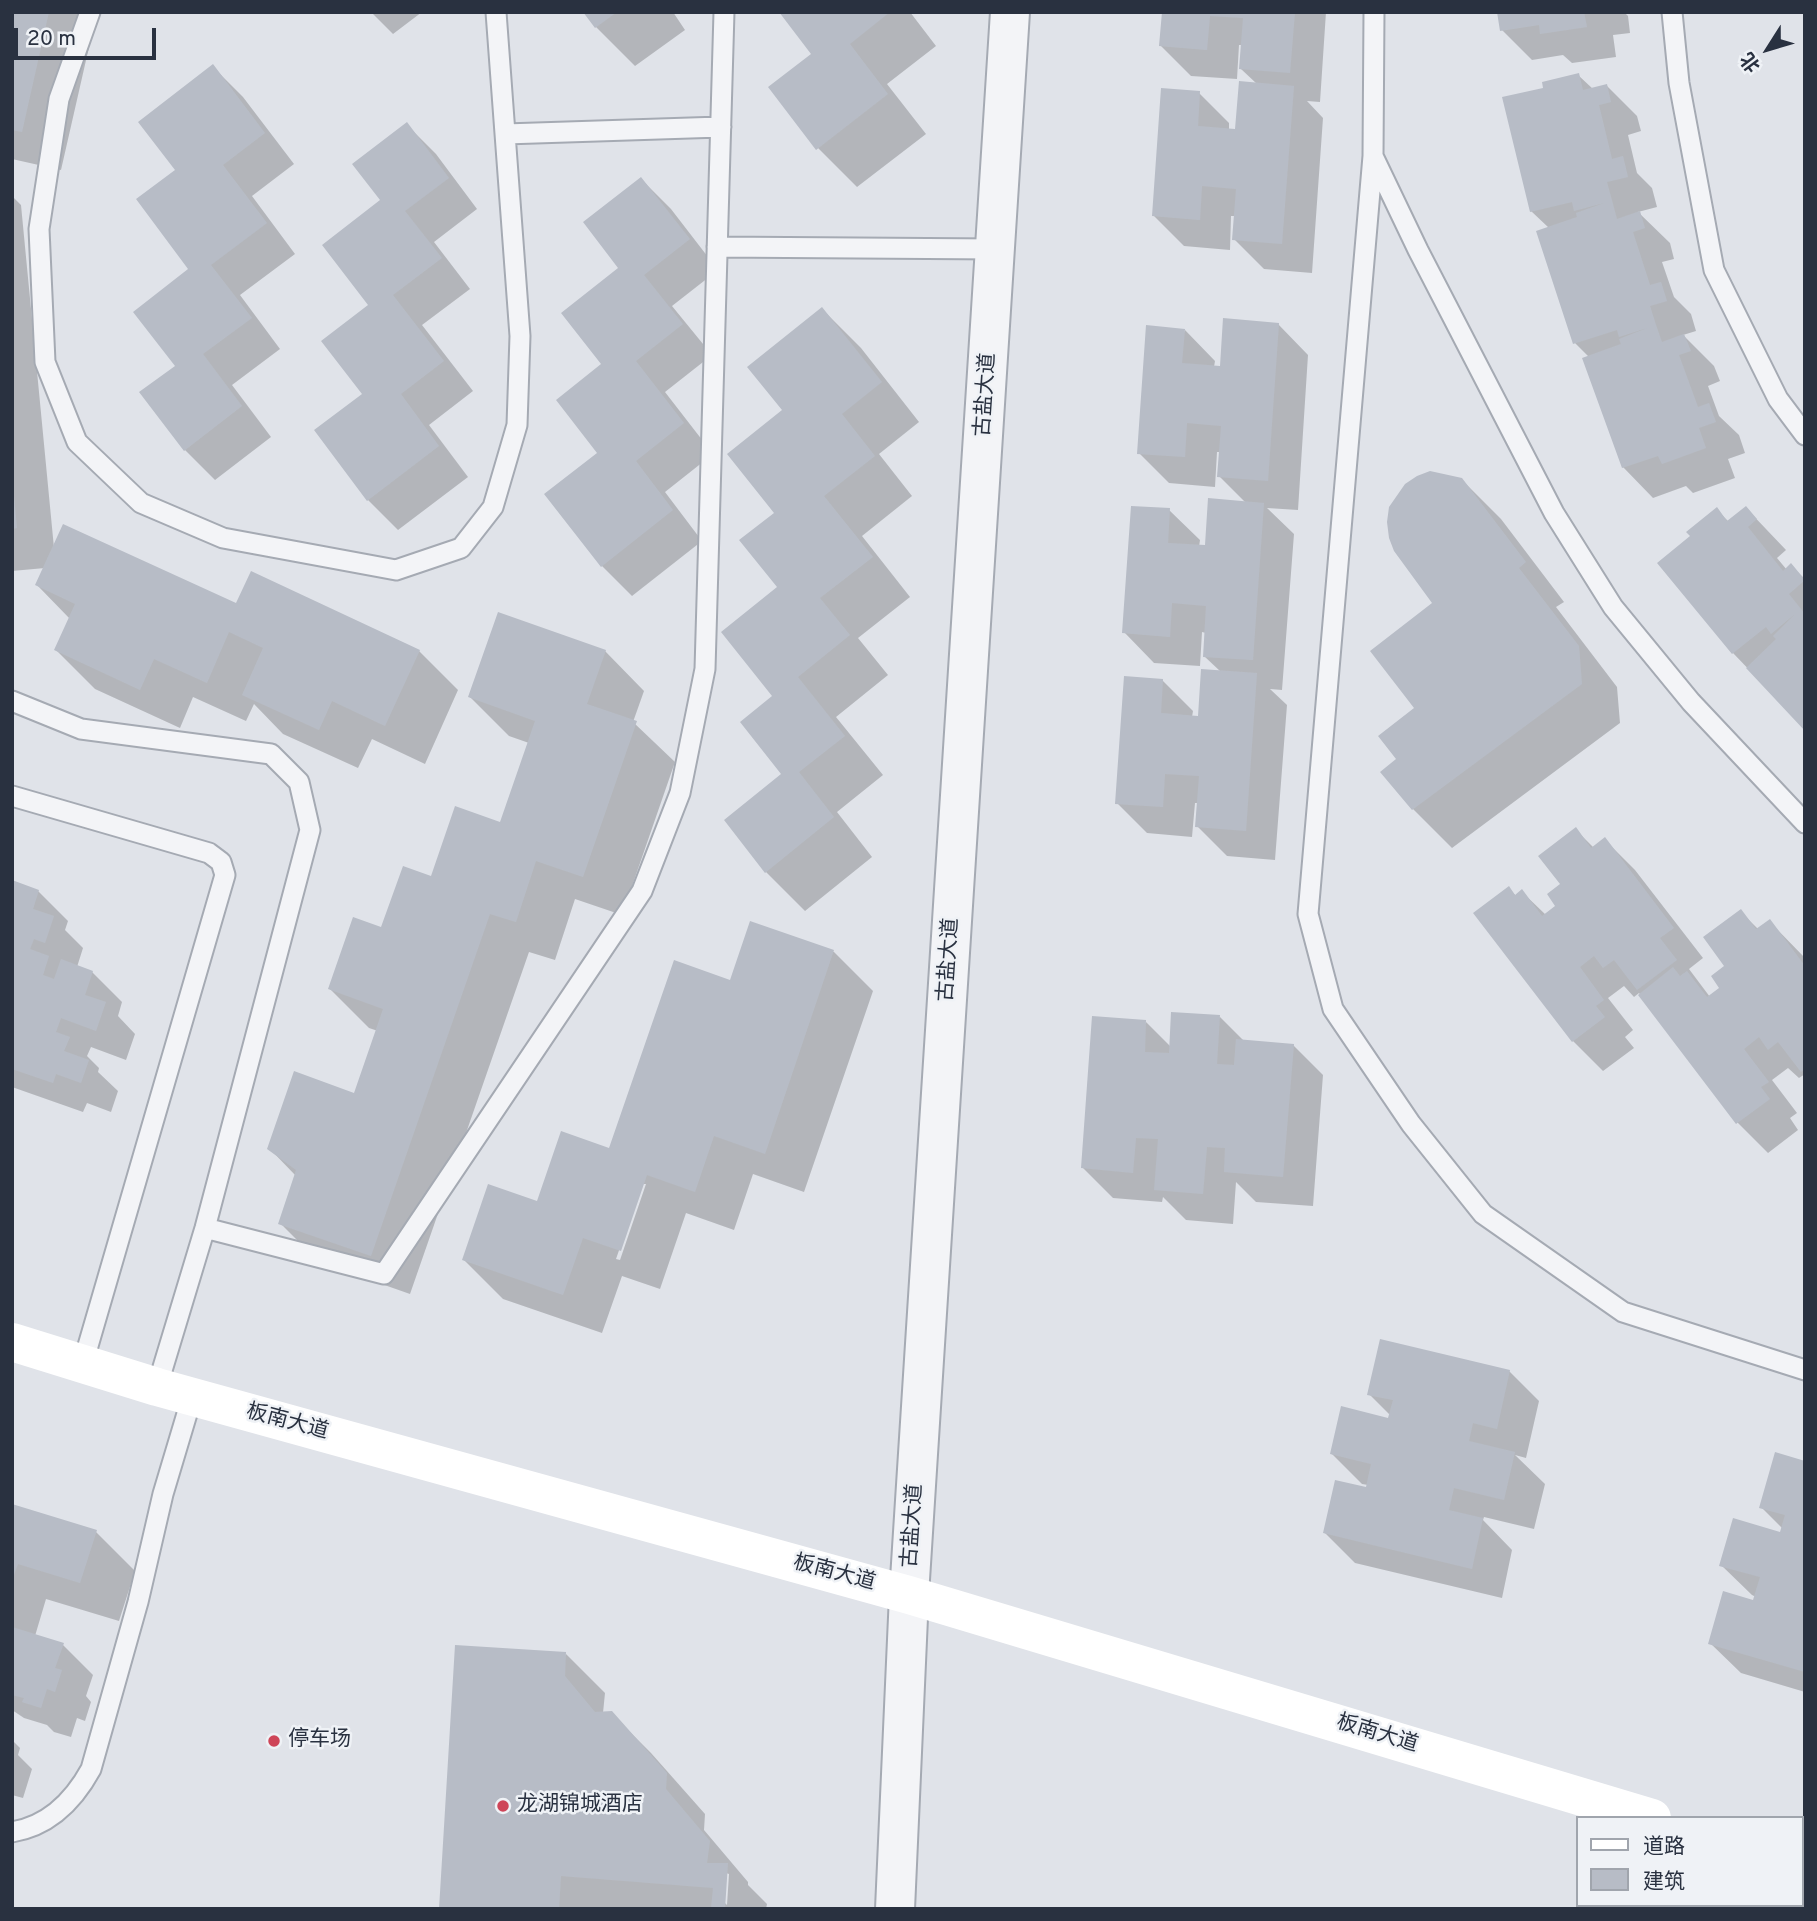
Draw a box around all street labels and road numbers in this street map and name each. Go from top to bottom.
street label: 古盐大道 [972,352,1002,438]
street label: 古盐大道 [935,917,965,1003]
street label: 板南大道 [243,1400,331,1446]
street label: 古盐大道 [899,1483,929,1569]
street label: 板南大道 [790,1551,878,1597]
street label: 板南大道 [1333,1711,1421,1759]

